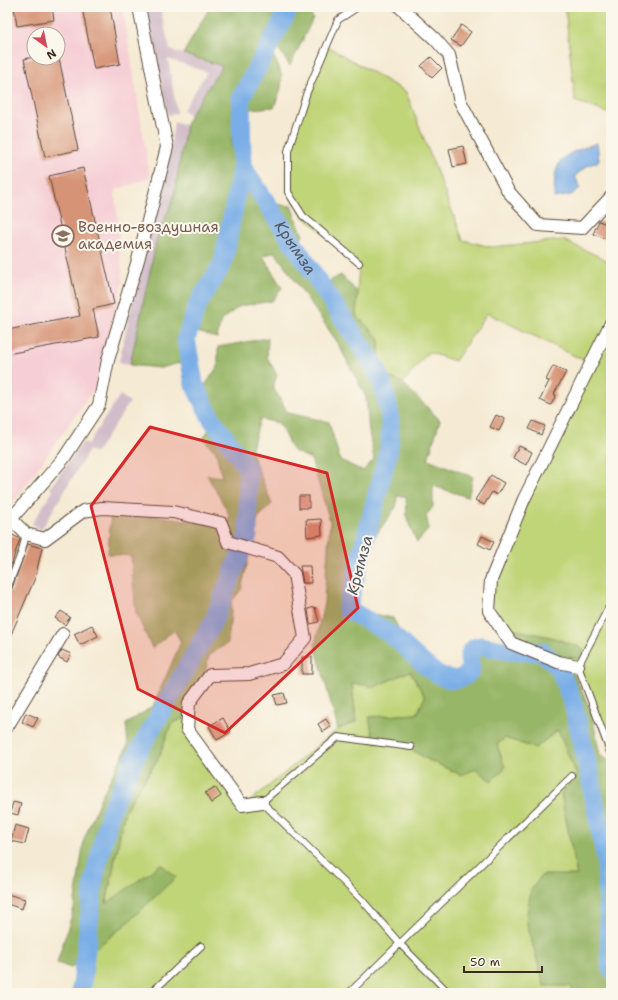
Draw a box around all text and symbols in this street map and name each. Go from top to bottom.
north arrow [26,26,66,66]
text: N [43,45,59,63]
water label: Крымза [270,216,321,279]
place label: Военно-воздушная академия [78,217,219,254]
school or university icon: Военно-воздушная академия [50,223,76,249]
water label: Крымза [341,533,378,597]
scale bar [464,948,542,974]
text: 50 m [470,954,500,970]

